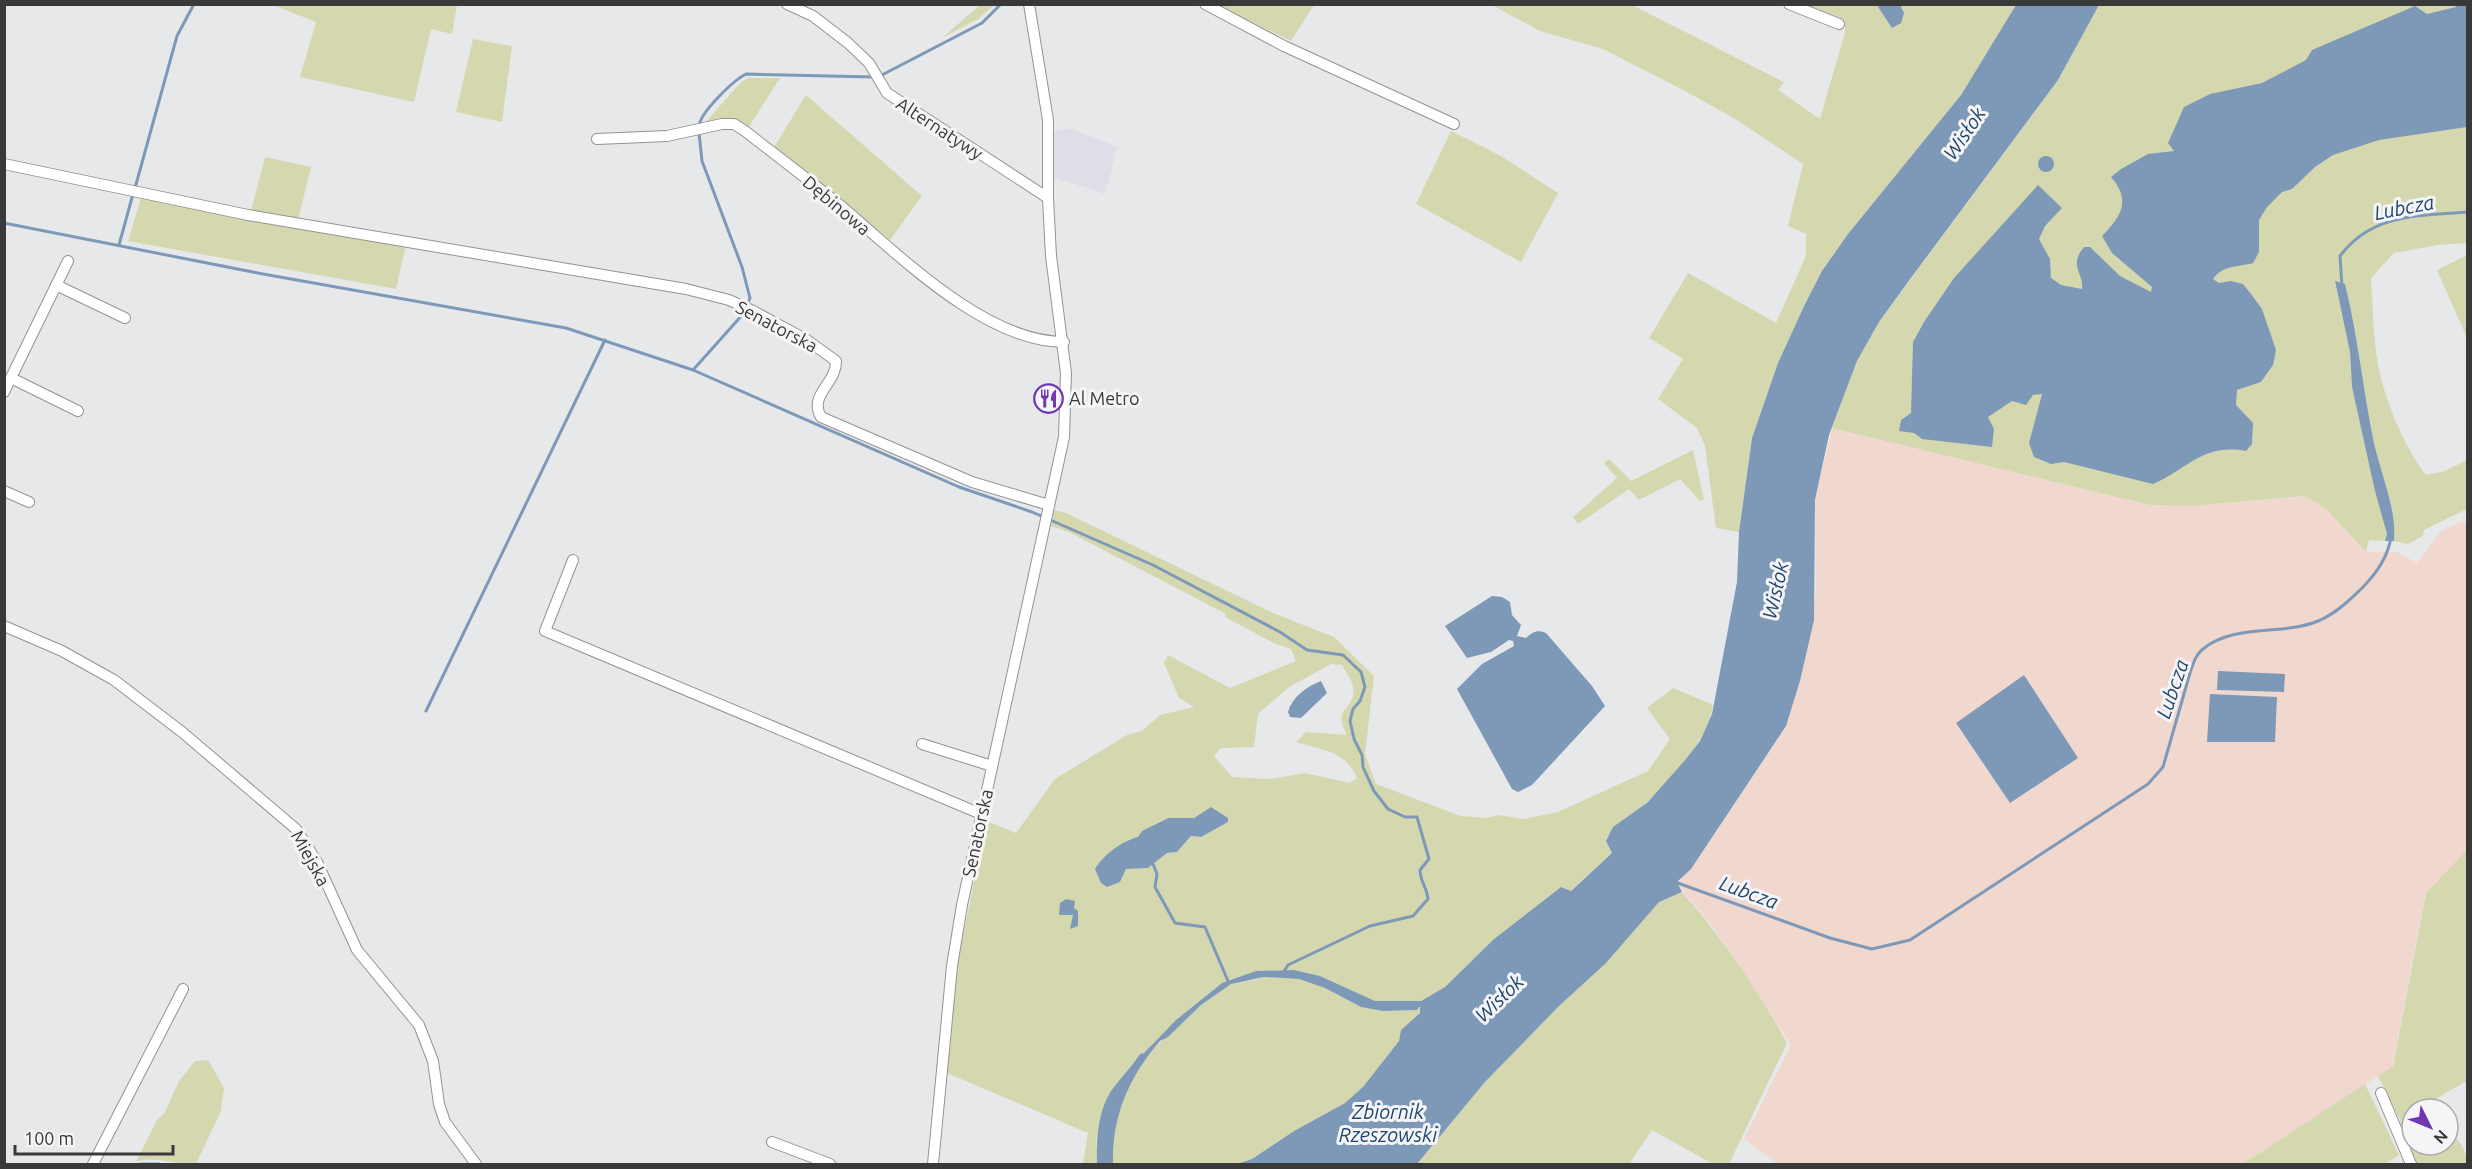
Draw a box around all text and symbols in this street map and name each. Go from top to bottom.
street label: Alternatywy [893,93,987,163]
water label: Wisłok [1938,102,1990,163]
street label: Dębinowa [799,171,875,239]
water label: Lubcza [2372,190,2436,224]
street label: Senatorska [733,296,821,356]
restaurant icon: Al Metro [1032,382,1064,414]
place label: Al Metro [1069,388,1140,408]
water label: Wisłok [1757,558,1793,621]
water label: Lubcza [2151,656,2193,721]
street label: Senatorska [958,787,996,879]
street label: Miejska [288,827,334,889]
water label: Lubcza [1717,871,1782,913]
water label: Wisłok [1470,969,1528,1026]
north arrow [2400,1097,2460,1157]
water label: Zbiornik Rzeszowski [1339,1100,1438,1146]
scale bar [15,1118,172,1156]
text: N [2430,1127,2452,1148]
text: 100 m [24,1128,74,1148]

